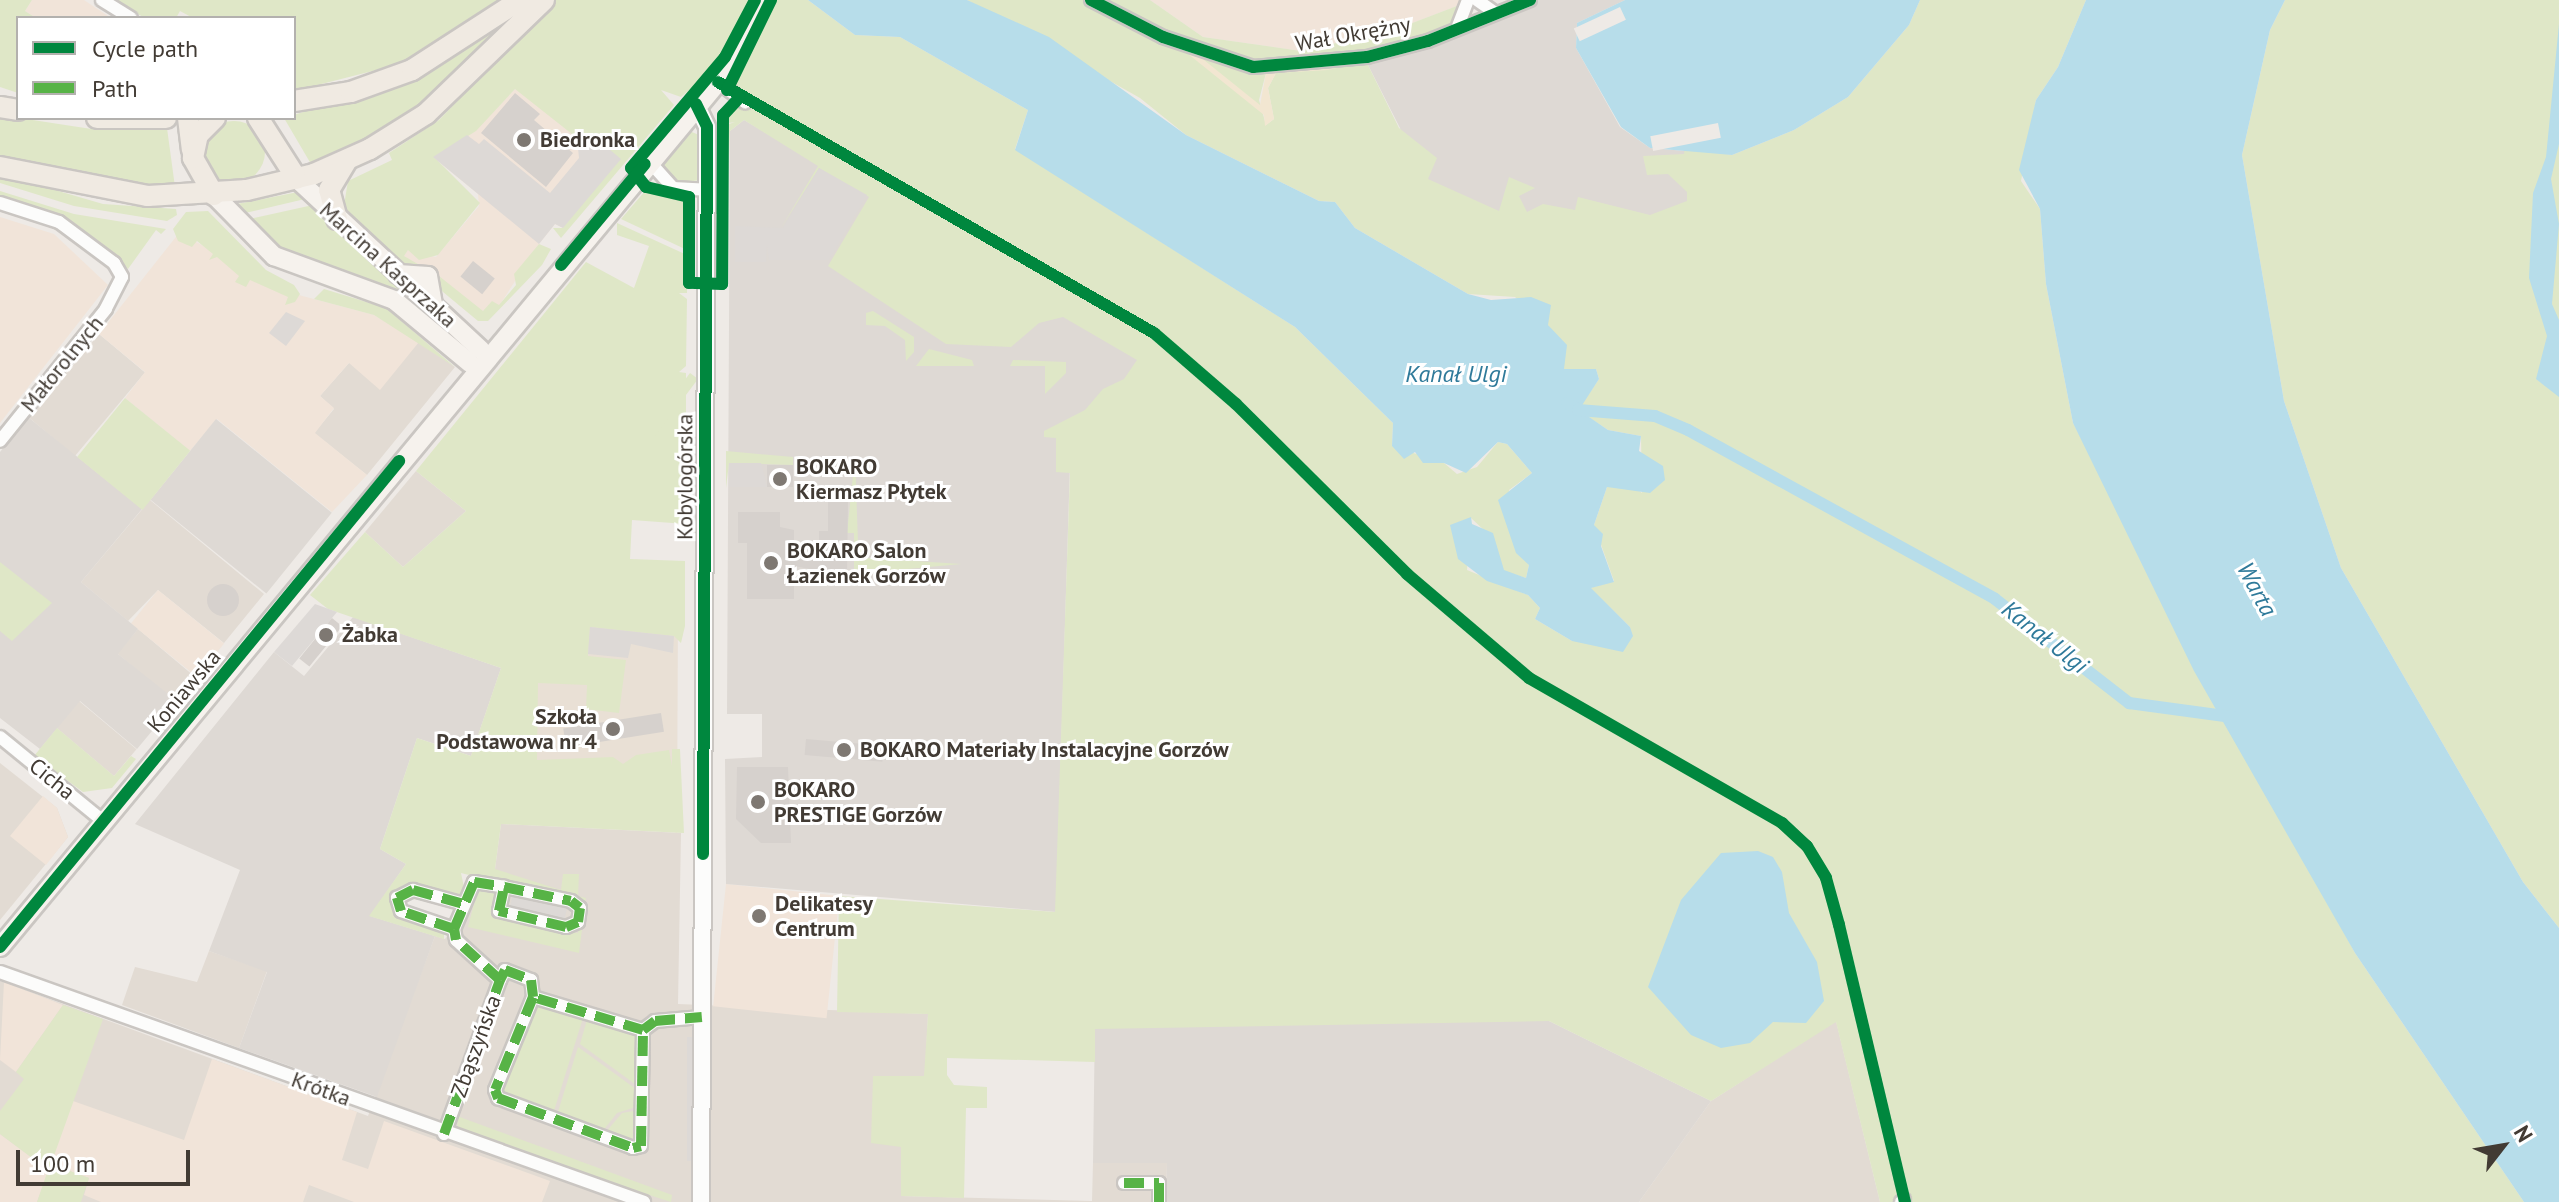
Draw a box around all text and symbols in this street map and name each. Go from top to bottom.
street label: Wał Okrężny [1293,11,1413,57]
legend [16,16,296,120]
text: Cycle path [92,33,198,64]
text: Path [92,73,138,104]
place label: Biedronka [540,127,635,153]
marker: Biedronka [515,131,533,149]
street label: Marcina Kasprzaka [314,197,462,333]
street label: Małorolnych [15,311,109,417]
water label: Kanał Ulgi [1405,360,1507,388]
street label: Kobylogórska [672,414,698,540]
place label: BOKARO Kiermasz Płytek [796,453,947,504]
marker: BOKARO Kiermasz Płytek [771,470,789,488]
place label: BOKARO Salon Łazienek Gorzów [787,537,946,588]
marker: BOKARO Salon Łazienek Gorzów [762,554,780,572]
water label: Warta [2231,557,2283,621]
water label: Kanał Ulgi [1996,594,2094,680]
place label: Żabka [342,622,398,648]
marker: Żabka [317,626,335,644]
street label: Koniawska [142,644,226,738]
place label: Szkoła Podstawowa nr 4 [436,703,597,754]
marker: Szkoła Podstawowa nr 4 [604,720,622,738]
place label: BOKARO Materiały Instalacyjne Gorzów [860,737,1230,763]
marker: BOKARO Materiały Instalacyjne Gorzów [835,741,853,759]
street label: Cicha [24,753,80,805]
place label: BOKARO PRESTIGE Gorzów [774,776,942,828]
marker: BOKARO PRESTIGE Gorzów [749,793,767,811]
place label: Delikatesy Centrum [775,890,873,942]
marker: Delikatesy Centrum [750,907,768,925]
street label: Zbąszyńska [445,991,507,1101]
street label: Krótka [288,1066,354,1112]
north arrow [2463,1106,2543,1186]
text: N [2508,1120,2539,1147]
scale bar [20,1134,194,1184]
text: 100 m [30,1148,95,1179]

